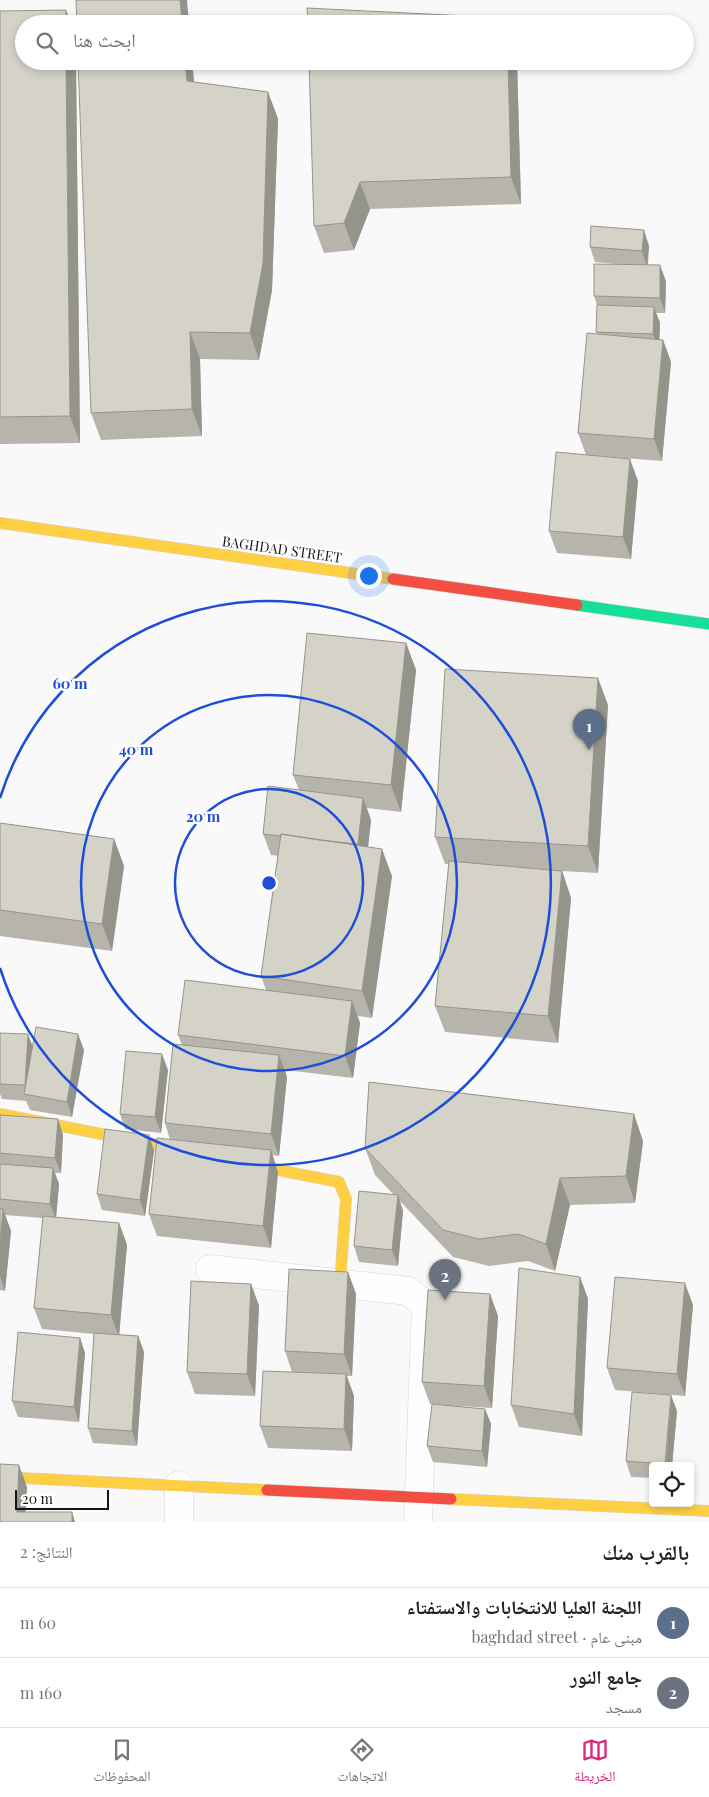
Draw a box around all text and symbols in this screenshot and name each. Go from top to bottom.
search box [15,15,694,70]
text: ابحث هنا [73,26,136,52]
icon: search [33,29,61,57]
street label: BAGHDAD STREET [221,531,343,567]
your location [356,563,382,589]
text: 60 m [52,673,88,693]
pin: 1 [573,709,605,750]
text: 40 m [119,739,154,759]
text: 20 m [186,806,221,826]
centre of rings [260,874,278,892]
pin: 2 [429,1259,461,1300]
map controls [649,1462,694,1507]
button: locate [649,1462,694,1507]
scale bar [15,1487,109,1510]
text: 20 m [22,1489,53,1508]
text: بالقرب منك [602,1537,689,1565]
text: النتائج: 2 [20,1541,73,1562]
text: اللجنة العليا للانتخابات والاستفتاء [406,1593,642,1619]
text: 60 m [20,1612,56,1633]
text: 1 [670,1612,676,1633]
text: مبنى عام · baghdad street [471,1626,642,1647]
text: جامع النور [570,1663,642,1689]
text: 160 m [20,1682,62,1703]
text: 2 [669,1682,677,1703]
text: مسجد [606,1696,642,1717]
tab: المحفوظات [94,1736,150,1790]
tab: الاتجاهات [338,1736,387,1790]
tab: الخريطة [574,1736,615,1790]

